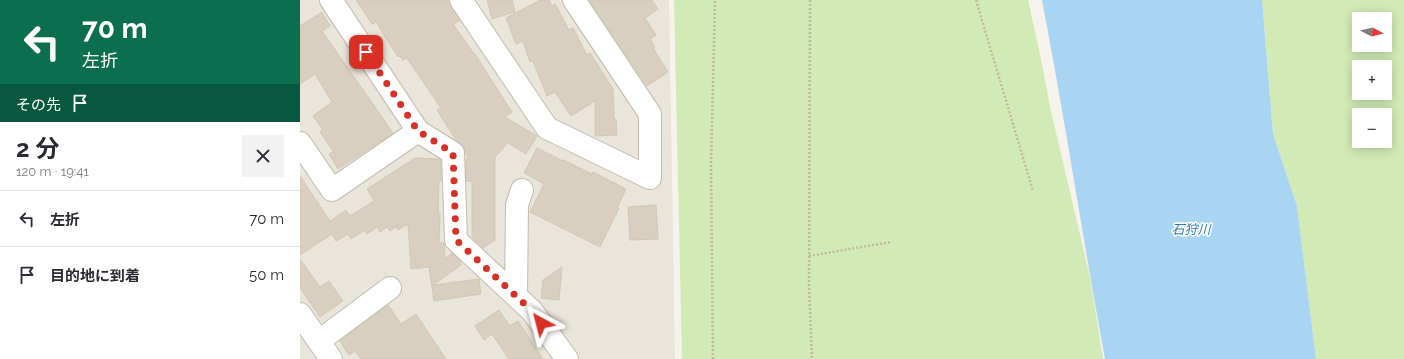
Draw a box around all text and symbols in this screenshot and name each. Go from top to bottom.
text: 70 m [82,12,148,45]
north arrow [1352,12,1392,52]
map controls [1352,12,1392,148]
icon: left [16,16,68,68]
pin [349,35,383,69]
icon: arrive [355,41,377,63]
text: 左折 [82,50,118,71]
button: + [1352,60,1392,100]
icon: arrive [69,92,91,114]
text: その先 [16,96,61,114]
button: − [1352,108,1392,148]
text: 2 分 [16,134,59,163]
button: close [242,135,284,177]
text: 120 m · 19:41 [16,164,89,179]
icon: left [16,208,38,230]
text: 70 m [249,210,284,228]
text: 左折 [50,211,80,229]
water label: 石狩川 [1171,222,1212,237]
icon: arrive [16,264,38,286]
text: 50 m [249,266,284,284]
text: 目的地に到着 [50,267,140,285]
position arrow [520,302,562,344]

